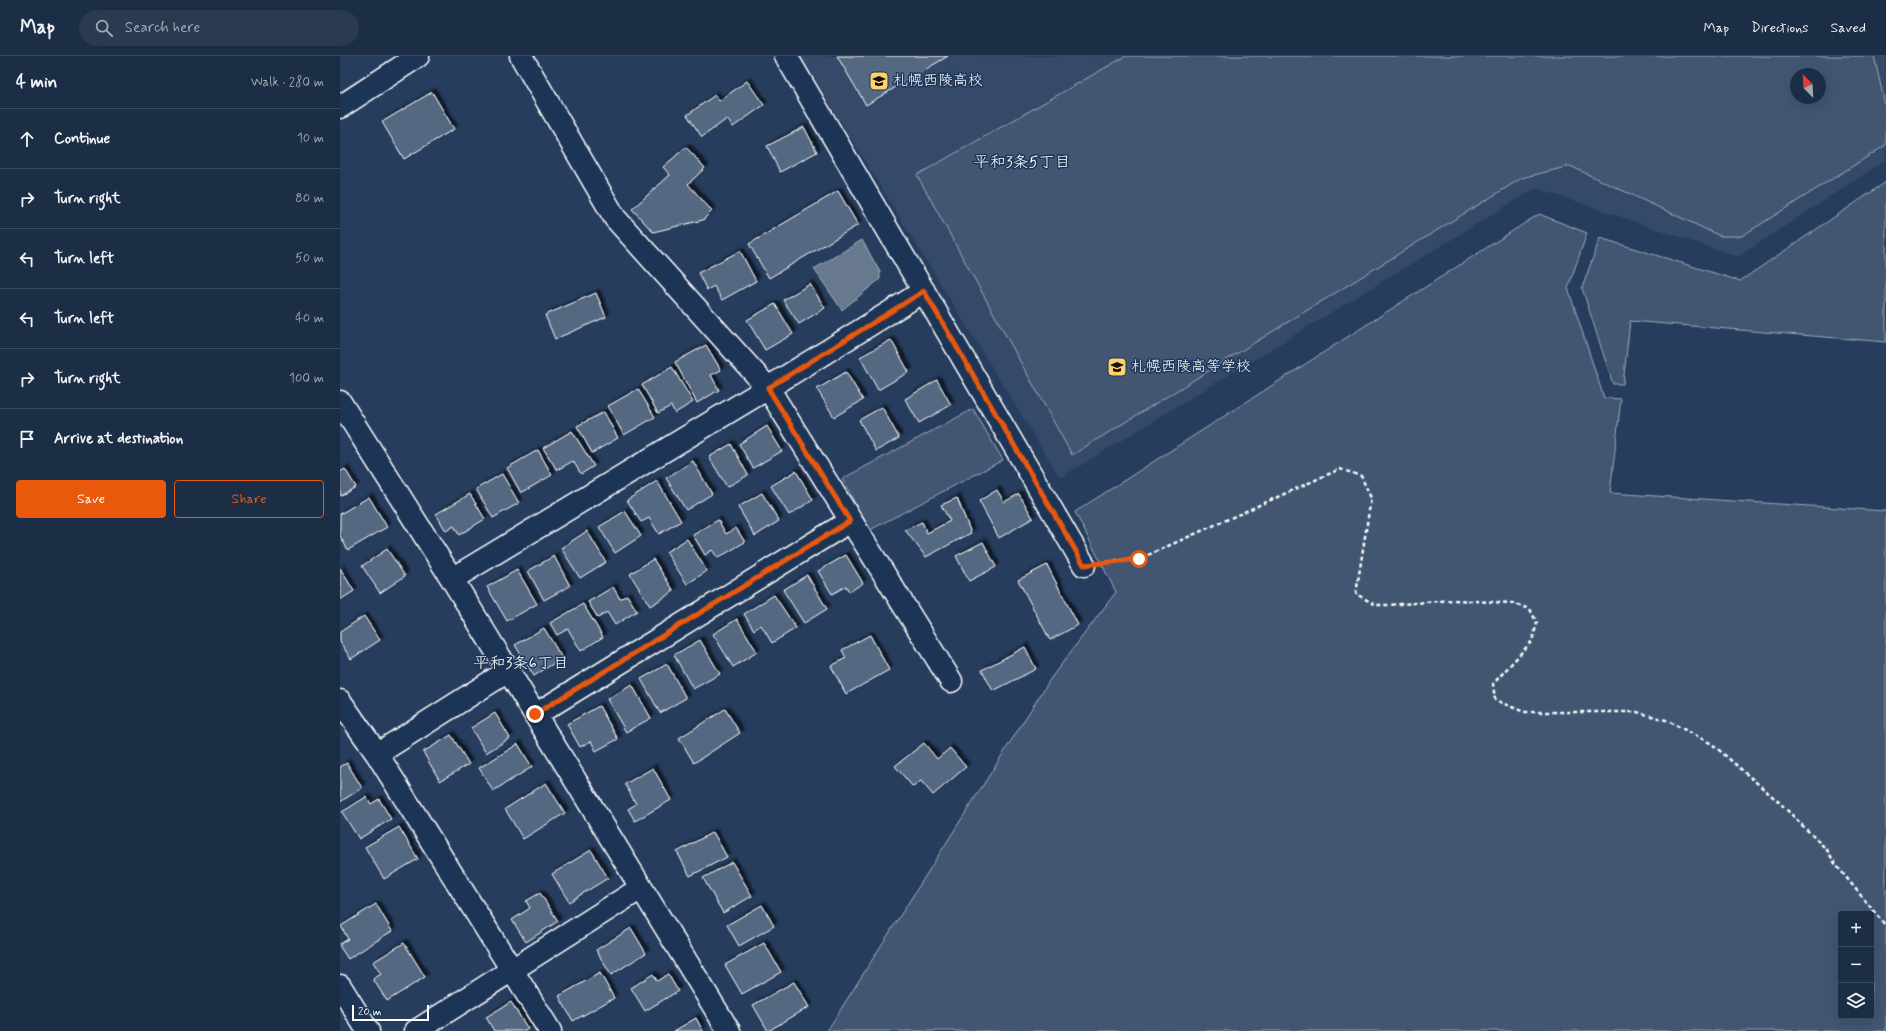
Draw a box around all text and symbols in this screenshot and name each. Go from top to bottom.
search box [79,10,359,46]
text: Map [20,15,55,40]
icon: search [93,17,115,39]
text: Search here [125,18,200,38]
text: Map [1703,19,1729,37]
text: Directions [1751,19,1809,37]
text: Saved [1831,19,1866,37]
north arrow [1790,68,1826,104]
school or university icon: 札幌西陵高校 [868,70,890,92]
text: 4 min [16,71,57,93]
place label: 札幌西陵高校 [893,71,983,91]
text: Walk · 280 m [251,74,324,91]
icon: ahead [16,128,38,150]
text: Continue [54,129,110,149]
text: 10 m [297,130,324,147]
district label: 平和3条5丁目 [974,152,1070,173]
icon: right [16,188,38,210]
text: Turn right [54,189,121,209]
text: 80 m [295,190,324,207]
icon: left [16,248,38,270]
text: Turn left [54,249,114,269]
text: 50 m [295,250,324,267]
icon: left [16,308,38,330]
text: Turn left [54,309,114,329]
text: 40 m [295,310,324,327]
school or university icon: 札幌西陵高等学校 [1106,356,1128,378]
place label: 札幌西陵高等学校 [1131,357,1251,377]
icon: right [16,368,38,390]
text: Turn right [54,369,121,389]
text: 100 m [289,370,324,387]
icon: arrive [16,428,38,450]
text: Arrive at destination [54,429,183,449]
button: Save [16,480,166,518]
button: Share [174,480,324,518]
route start [1130,550,1148,568]
district label: 平和3条6丁目 [473,653,569,674]
route end [526,705,544,723]
map controls [1838,911,1874,1019]
button: + [1838,911,1874,947]
button: − [1838,947,1874,983]
button: layers [1838,983,1874,1019]
scale bar [352,1003,429,1022]
text: 20 m [358,1005,381,1019]

